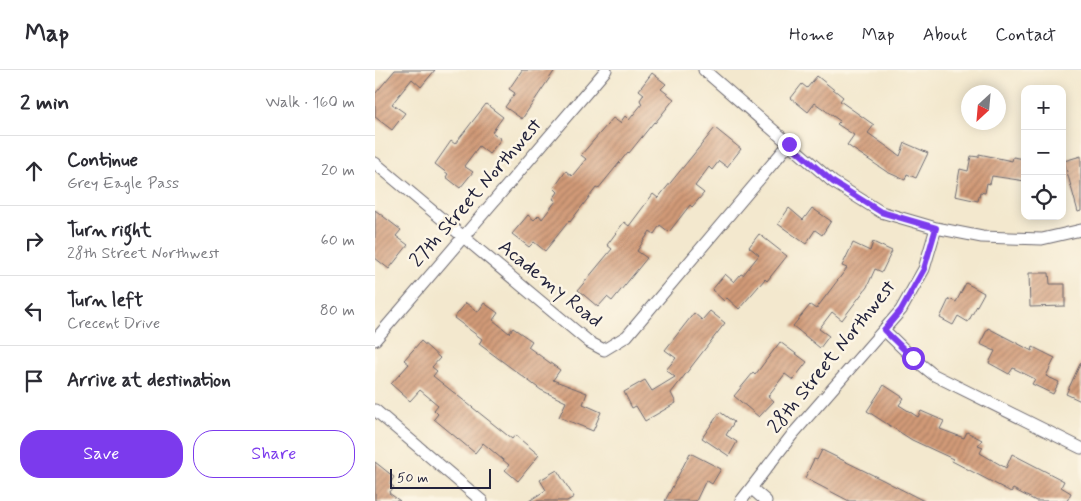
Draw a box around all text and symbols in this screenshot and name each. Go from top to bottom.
text: Map [25,19,69,50]
text: Home [789,23,834,47]
text: Map [862,23,895,47]
text: About [923,23,967,47]
text: Contact [995,23,1056,47]
north arrow [961,85,1006,130]
map controls [1021,85,1066,220]
button: + [1021,85,1066,130]
text: 2 min [20,89,69,117]
text: Walk · 160 m [265,92,355,113]
street label: 27th Street Northwest [404,113,548,273]
button: − [1021,130,1066,175]
route end [778,133,801,156]
text: Continue [67,148,138,173]
icon: ahead [20,157,48,185]
text: 20 m [321,160,355,181]
text: Grey Eagle Pass [67,173,179,194]
button: locate [1021,175,1066,220]
text: Turn right [67,218,151,243]
icon: right [20,227,48,255]
text: 60 m [321,230,355,251]
street label: Academy Road [492,234,608,334]
text: 28th Street Northwest [67,243,219,264]
street label: 28th Street Northwest [762,274,902,439]
text: Turn left [67,288,143,313]
icon: left [20,297,48,325]
text: 80 m [320,300,355,321]
text: Crecent Drive [67,313,160,334]
route start [902,347,925,370]
icon: arrive [20,367,48,395]
text: Arrive at destination [67,368,231,393]
button: Save [20,430,183,478]
button: Share [193,430,355,478]
scale bar [390,466,491,489]
text: 50 m [397,469,428,487]

